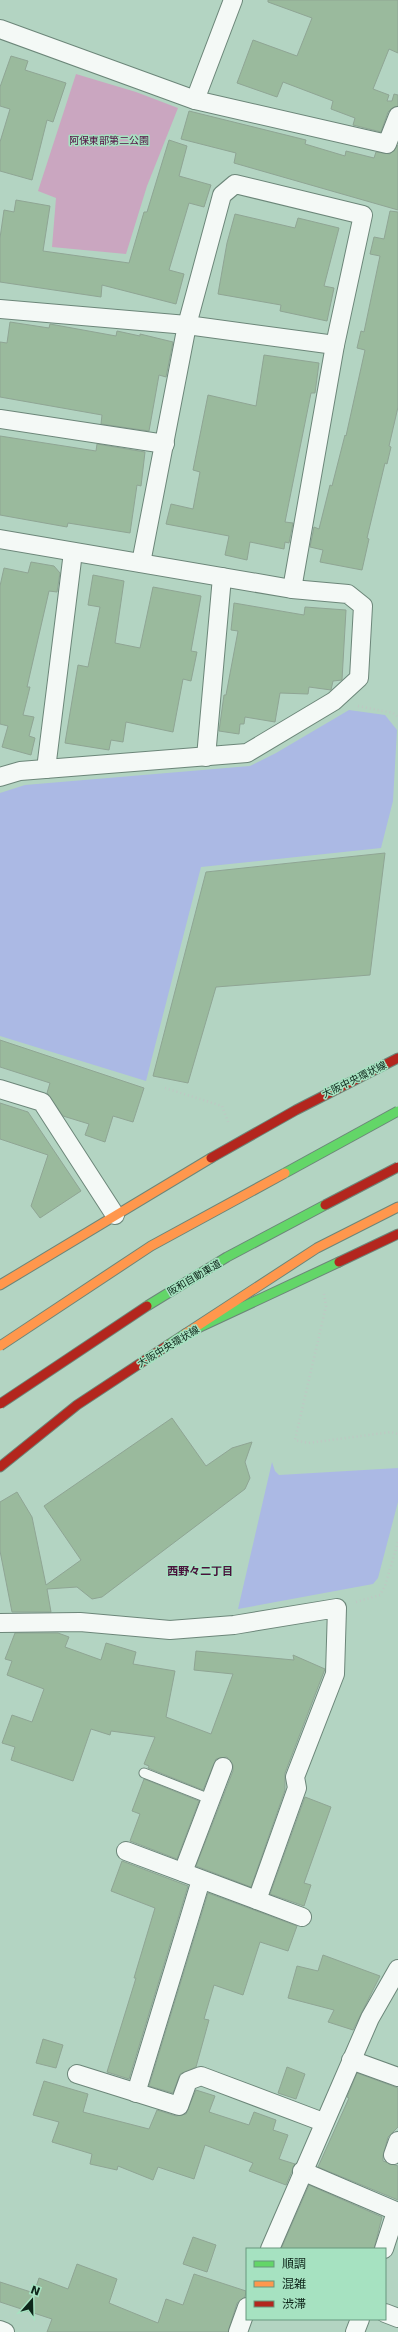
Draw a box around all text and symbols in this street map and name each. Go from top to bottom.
park label: 阿保東部第二公園 [69,135,149,146]
street label: 大阪中央環状線 [320,1059,388,1100]
street label: 阪和自動車道 [166,1258,223,1297]
street label: 大阪中央環状線 [135,1324,201,1369]
district label: 西野々二丁目 [167,1565,233,1578]
legend [246,2248,386,2320]
text: 順調 [282,2257,306,2271]
text: 混雑 [282,2277,306,2291]
north arrow [12,2280,52,2320]
text: N [29,2283,42,2299]
text: 渋滞 [282,2297,306,2311]

